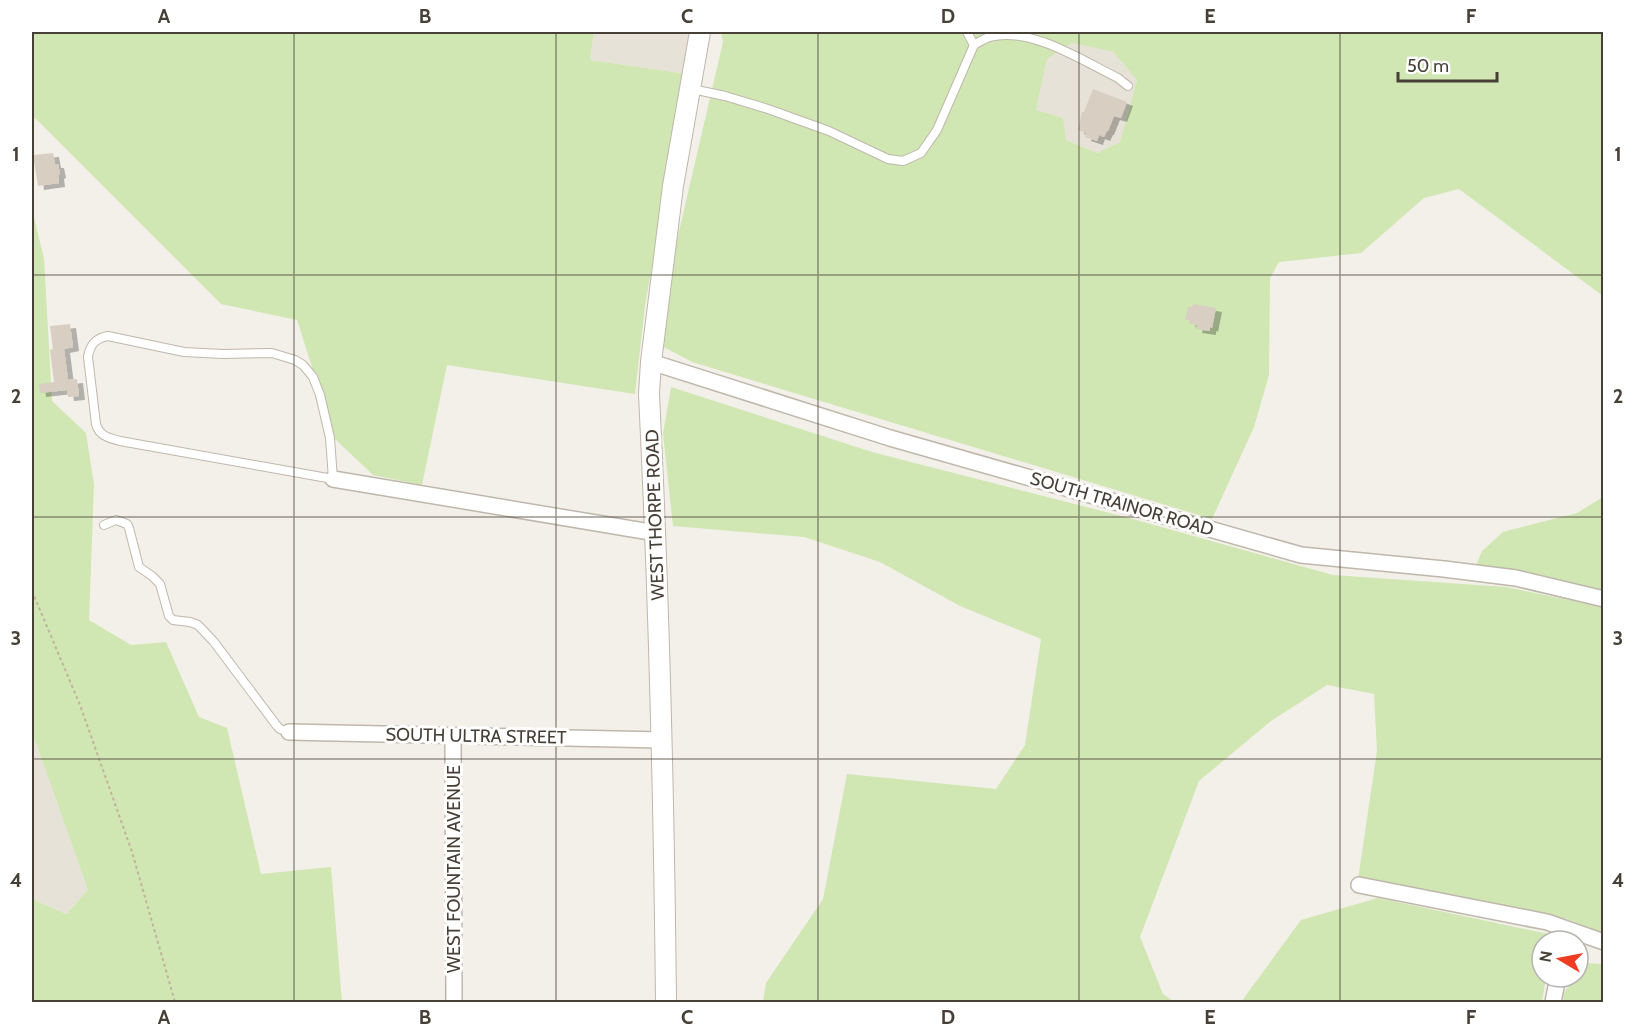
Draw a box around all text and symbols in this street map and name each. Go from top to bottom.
text: A [158,4,171,28]
text: B [419,4,431,28]
text: C [681,4,693,28]
text: D [941,4,955,28]
text: E [1204,4,1216,28]
text: F [1466,4,1477,28]
scale bar [1398,45,1497,83]
text: 50 m [1407,55,1449,77]
text: 1 [12,142,20,166]
text: 1 [1614,142,1622,166]
text: 2 [11,384,21,408]
text: 2 [1613,384,1623,408]
street label: WEST THORPE ROAD [641,429,669,601]
street label: SOUTH TRAINOR ROAD [1028,467,1216,541]
text: 3 [11,626,21,650]
text: 3 [1613,626,1623,650]
street label: SOUTH ULTRA STREET [385,723,567,749]
street label: WEST FOUNTAIN AVENUE [443,765,465,973]
text: 4 [10,868,22,892]
text: 4 [1612,868,1624,892]
north arrow [1530,929,1590,989]
text: N [1535,949,1556,964]
text: A [158,1005,171,1029]
text: B [419,1005,431,1029]
text: C [681,1005,693,1029]
text: D [941,1005,955,1029]
text: E [1204,1005,1216,1029]
text: F [1466,1005,1477,1029]

